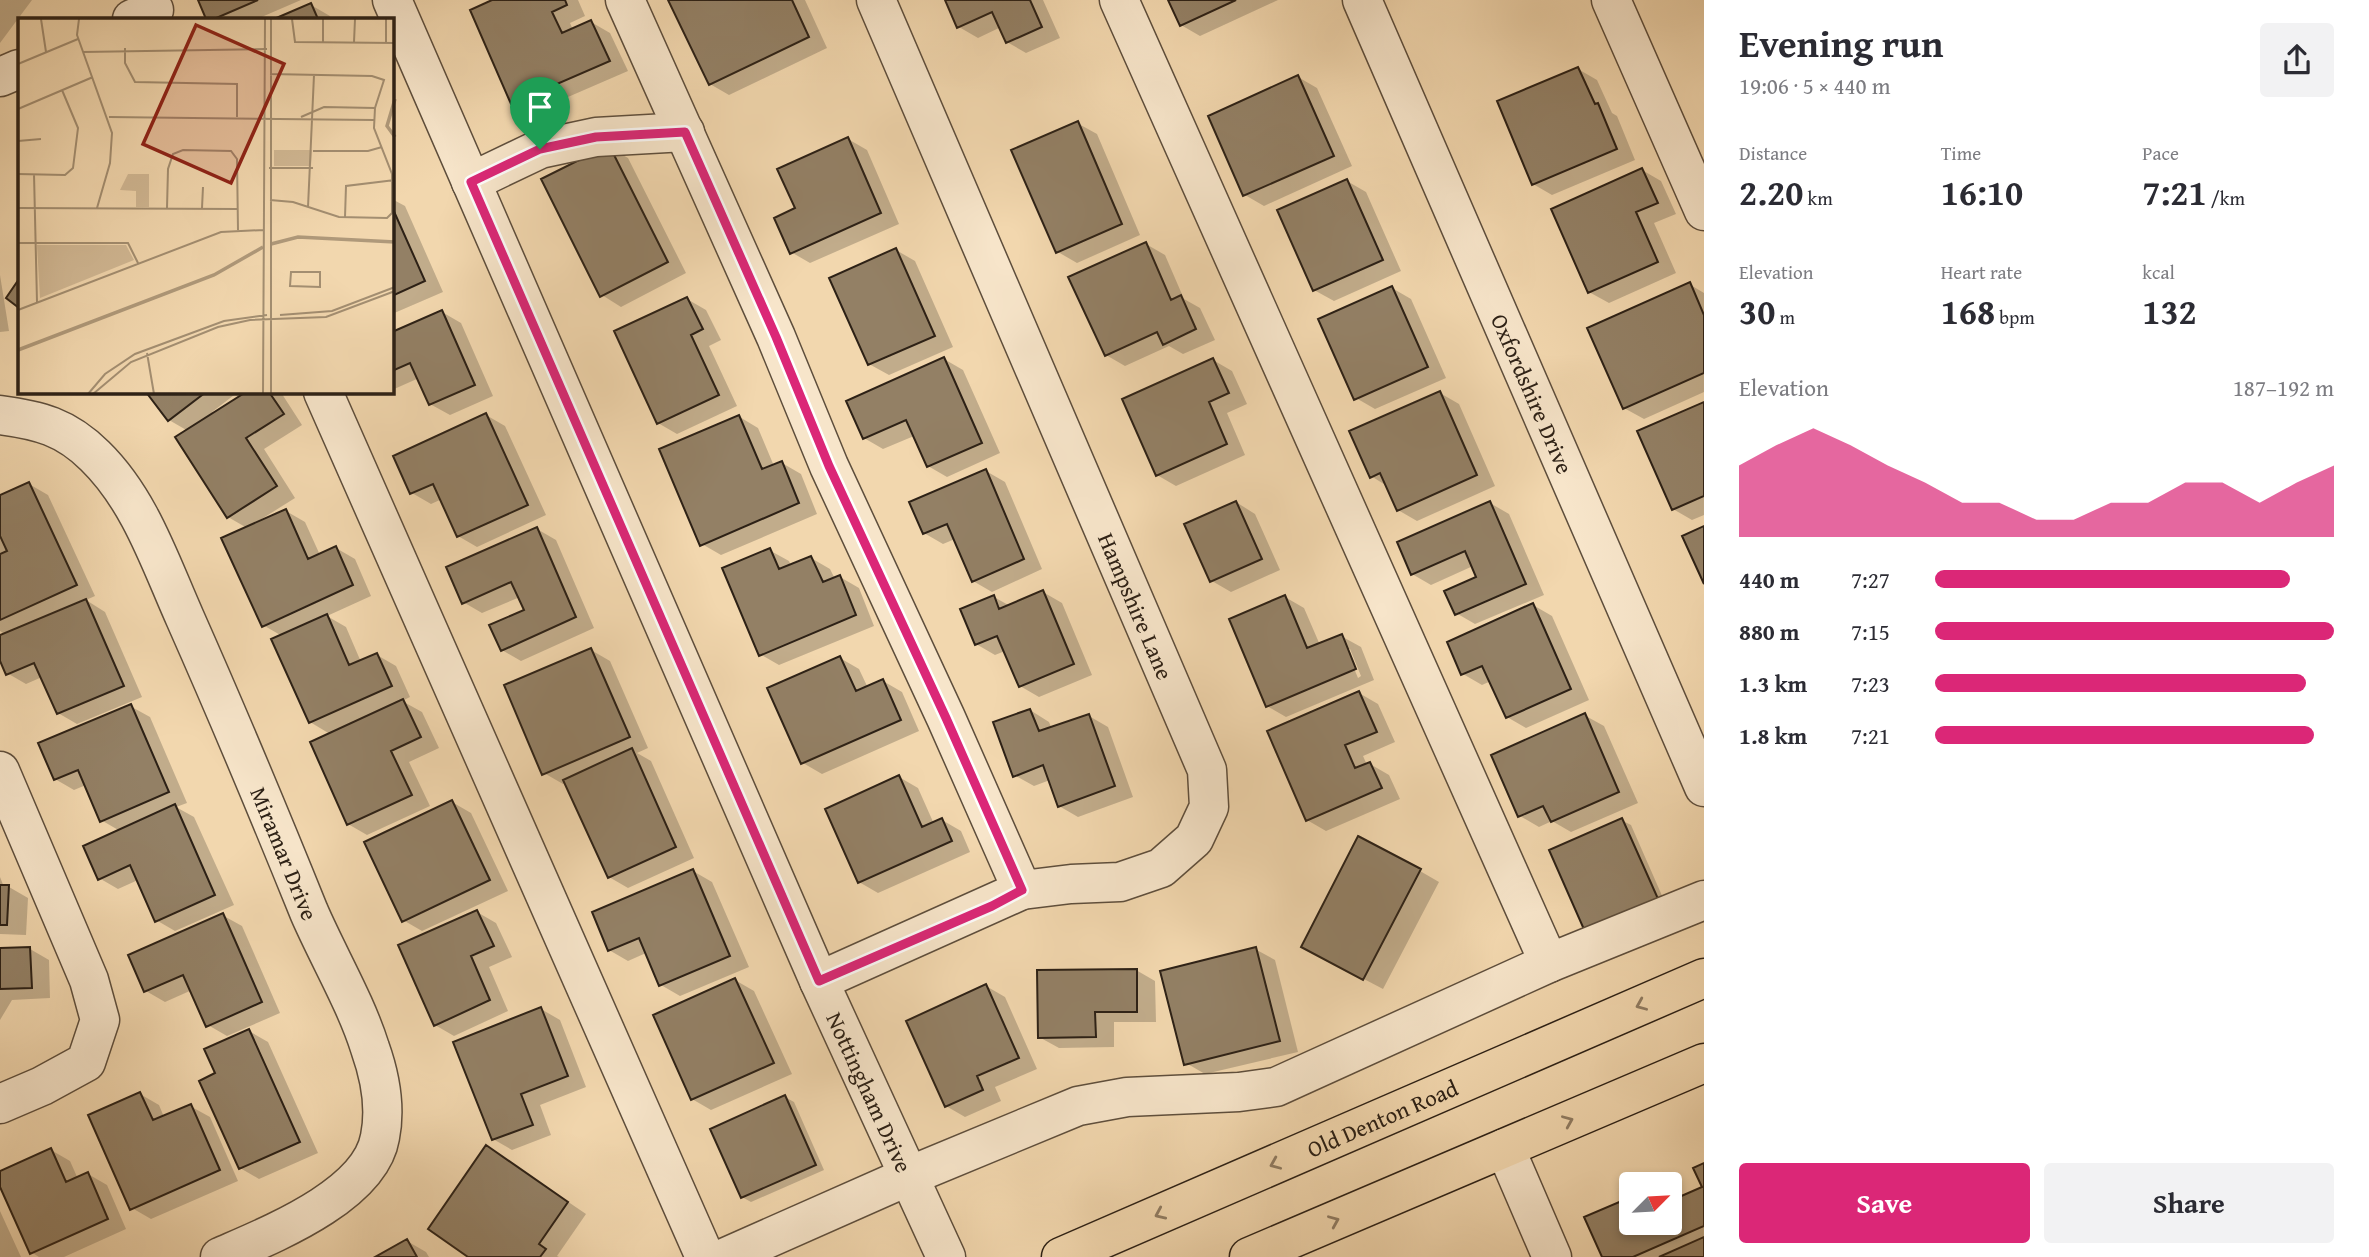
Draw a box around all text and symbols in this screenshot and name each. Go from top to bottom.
text: Evening run [1739,15,1943,71]
inset map [18,18,394,394]
button: share [2260,23,2334,97]
text: 19:06 · 5 × 440 m [1739,69,1891,102]
pin [510,77,570,149]
icon: arrive [521,88,559,126]
text: Distance [1739,139,1807,167]
text: Time [1941,139,1981,167]
text: Pace [2142,139,2179,167]
text: 2.20 [1739,167,1803,218]
text: 16:10 [1941,167,2023,218]
text: 7:21 [2142,167,2207,218]
text: km [1803,184,1833,212]
text: /km [2207,184,2245,212]
text: Elevation [1739,258,1813,286]
text: Heart rate [1941,258,2022,286]
text: kcal [2142,258,2175,286]
text: 30 [1739,286,1775,337]
text: 168 [1941,286,1995,337]
text: 132 [2142,286,2197,337]
text: m [1775,303,1795,331]
text: bpm [1995,303,2035,331]
street label: Oxfordshire Drive [1484,308,1582,479]
text: Elevation [1739,371,1829,404]
text: 187–192 m [2233,371,2334,404]
street label: Hampshire Lane [1090,527,1182,685]
text: 440 m [1739,563,1800,596]
text: 7:27 [1851,563,1890,596]
text: 880 m [1739,615,1800,648]
text: 7:15 [1851,615,1890,648]
text: 1.3 km [1739,667,1807,700]
text: 7:23 [1851,667,1890,700]
text: 1.8 km [1739,719,1807,752]
text: 7:21 [1851,719,1890,752]
street label: Miramar Drive [243,782,327,925]
one-way arrow [1636,997,1648,1011]
street label: Nottingham Drive [819,1006,921,1177]
street label: Old Denton Road [1301,1070,1463,1165]
one-way arrow [1561,1115,1573,1129]
one-way arrow [1270,1156,1282,1170]
button: Save [1739,1163,2030,1243]
button: Share [2044,1163,2334,1243]
north arrow [1619,1172,1682,1236]
map controls [1619,1172,1682,1235]
one-way arrow [1155,1206,1167,1220]
one-way arrow [1327,1215,1339,1229]

